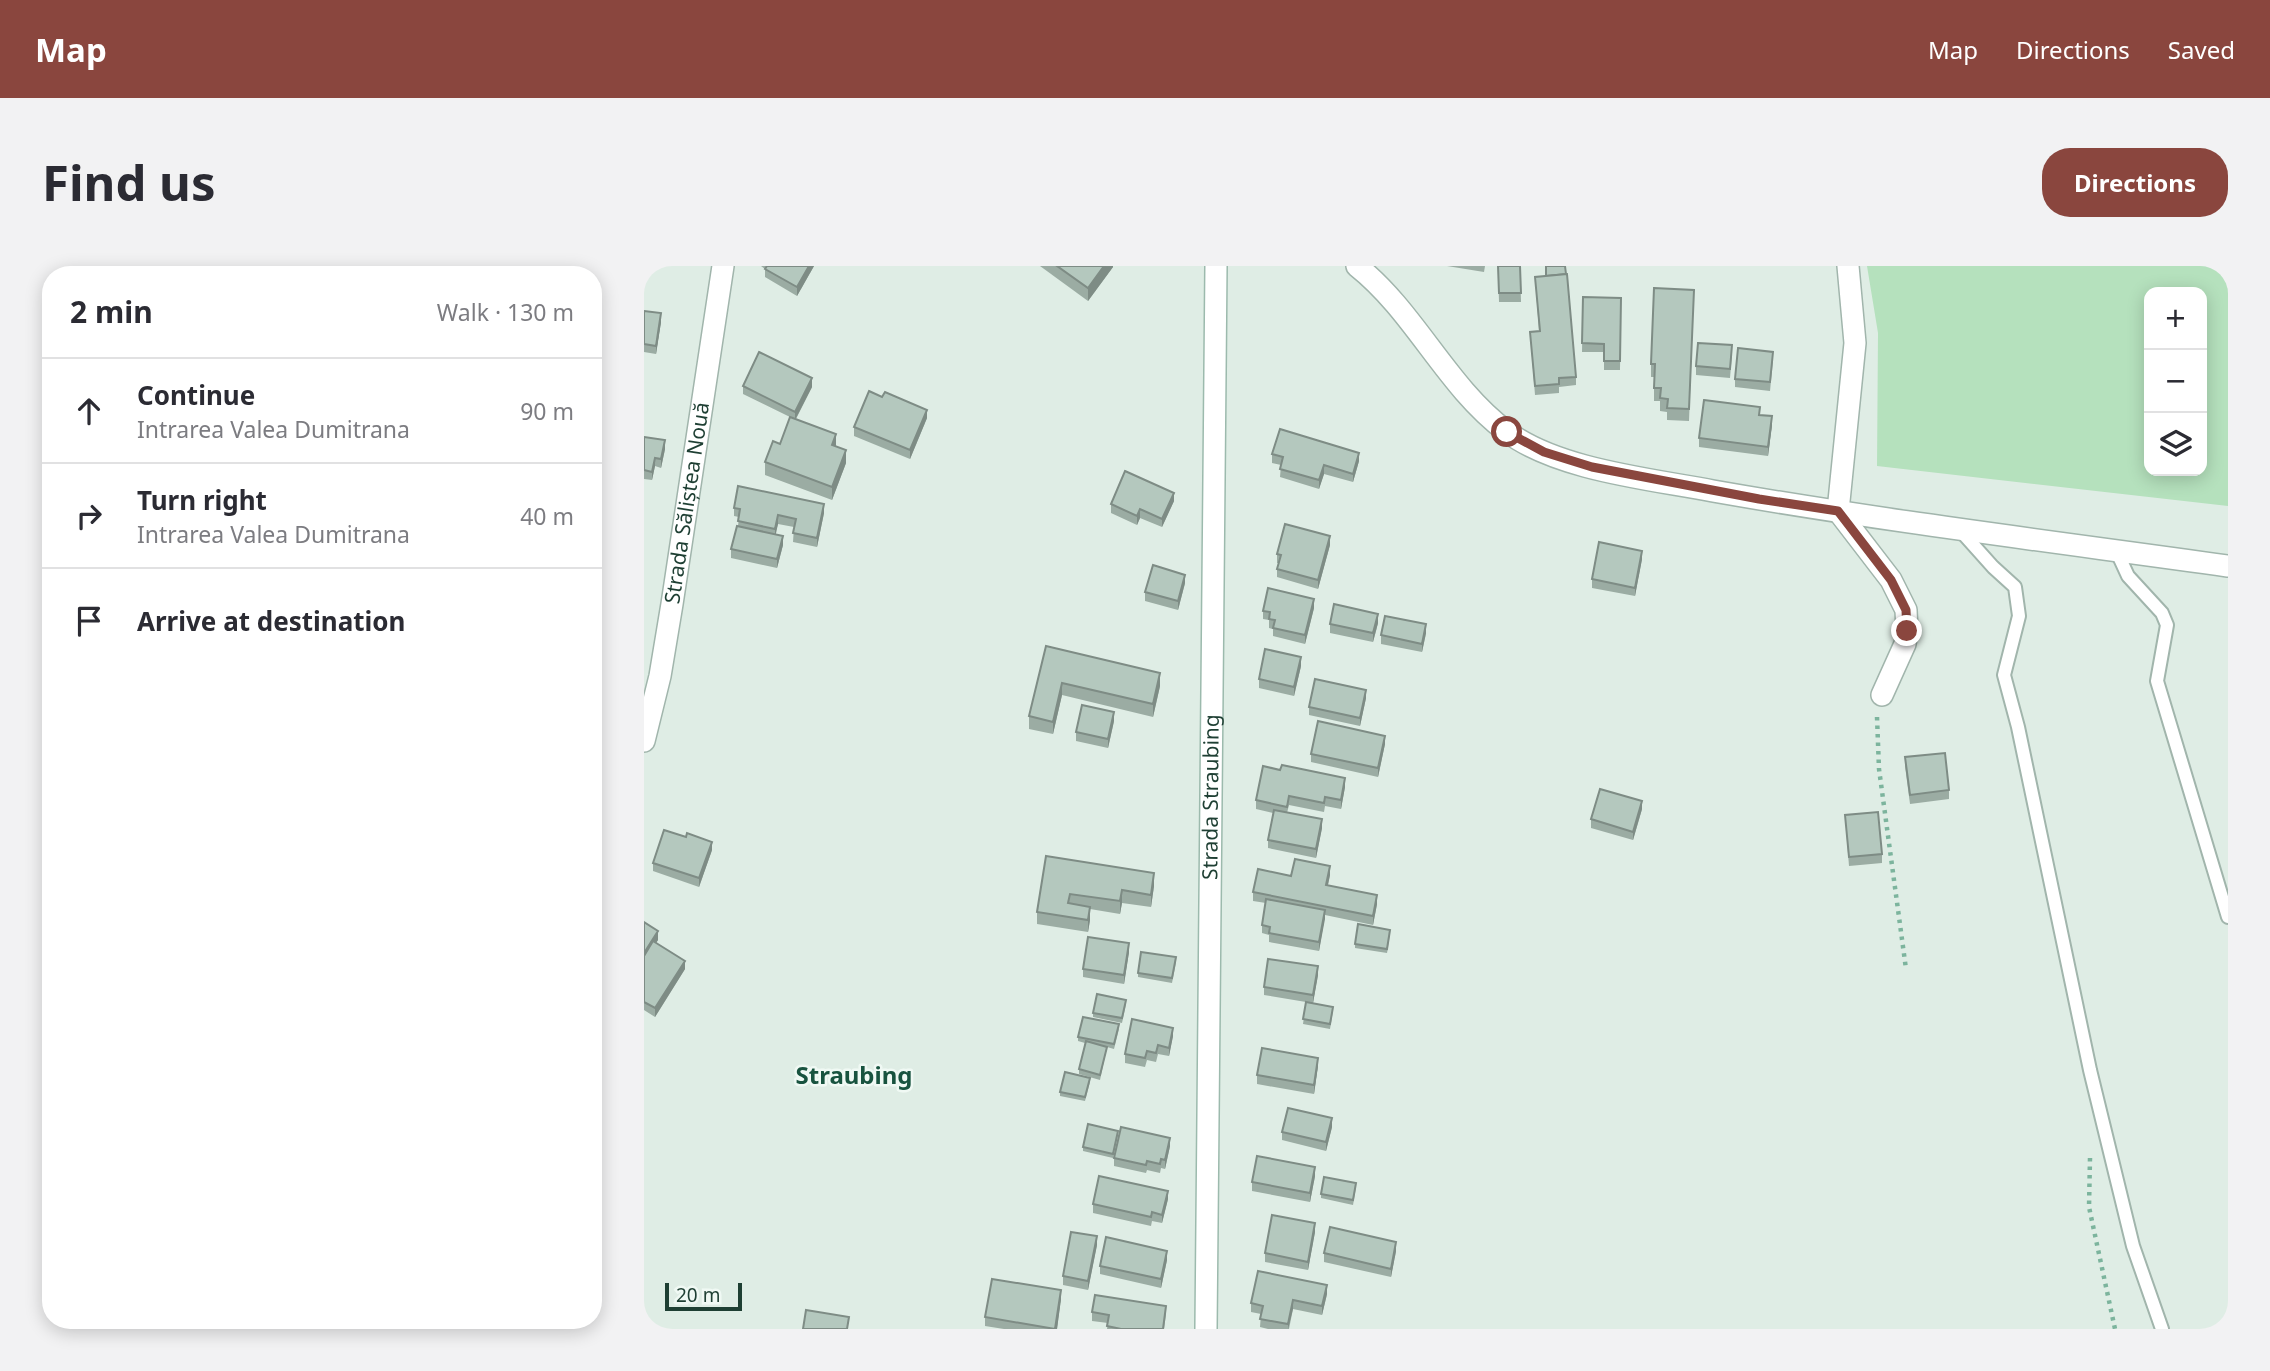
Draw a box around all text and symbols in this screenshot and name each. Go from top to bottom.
text: Map [35,27,107,72]
text: Map [1928,33,1978,66]
text: Directions [2016,33,2130,66]
text: Saved [2168,33,2235,66]
button: Directions [2042,148,2228,217]
text: Find us [42,149,216,215]
map controls [2144,287,2207,476]
button: + [2144,287,2207,350]
text: 2 min [70,291,153,332]
text: Walk · 130 m [437,296,574,328]
button: − [2144,350,2207,413]
text: Continue [137,377,255,413]
icon: ahead [70,392,108,430]
text: 90 m [520,395,574,427]
street label: Strada Săliștea Nouă [657,400,715,606]
text: Intrarea Valea Dumitrana [137,413,410,445]
button: layers [2144,413,2207,476]
route start [1491,416,1522,447]
text: Turn right [137,482,267,518]
icon: right [70,497,108,535]
text: 40 m [520,500,574,532]
text: Intrarea Valea Dumitrana [137,518,410,550]
icon: arrive [70,602,108,640]
text: Arrive at destination [137,603,406,639]
route end [1891,615,1922,646]
street label: Strada Straubing [1195,714,1225,880]
district label: Straubing [796,1058,912,1091]
scale bar [665,1280,742,1312]
text: 20 m [676,1282,720,1308]

